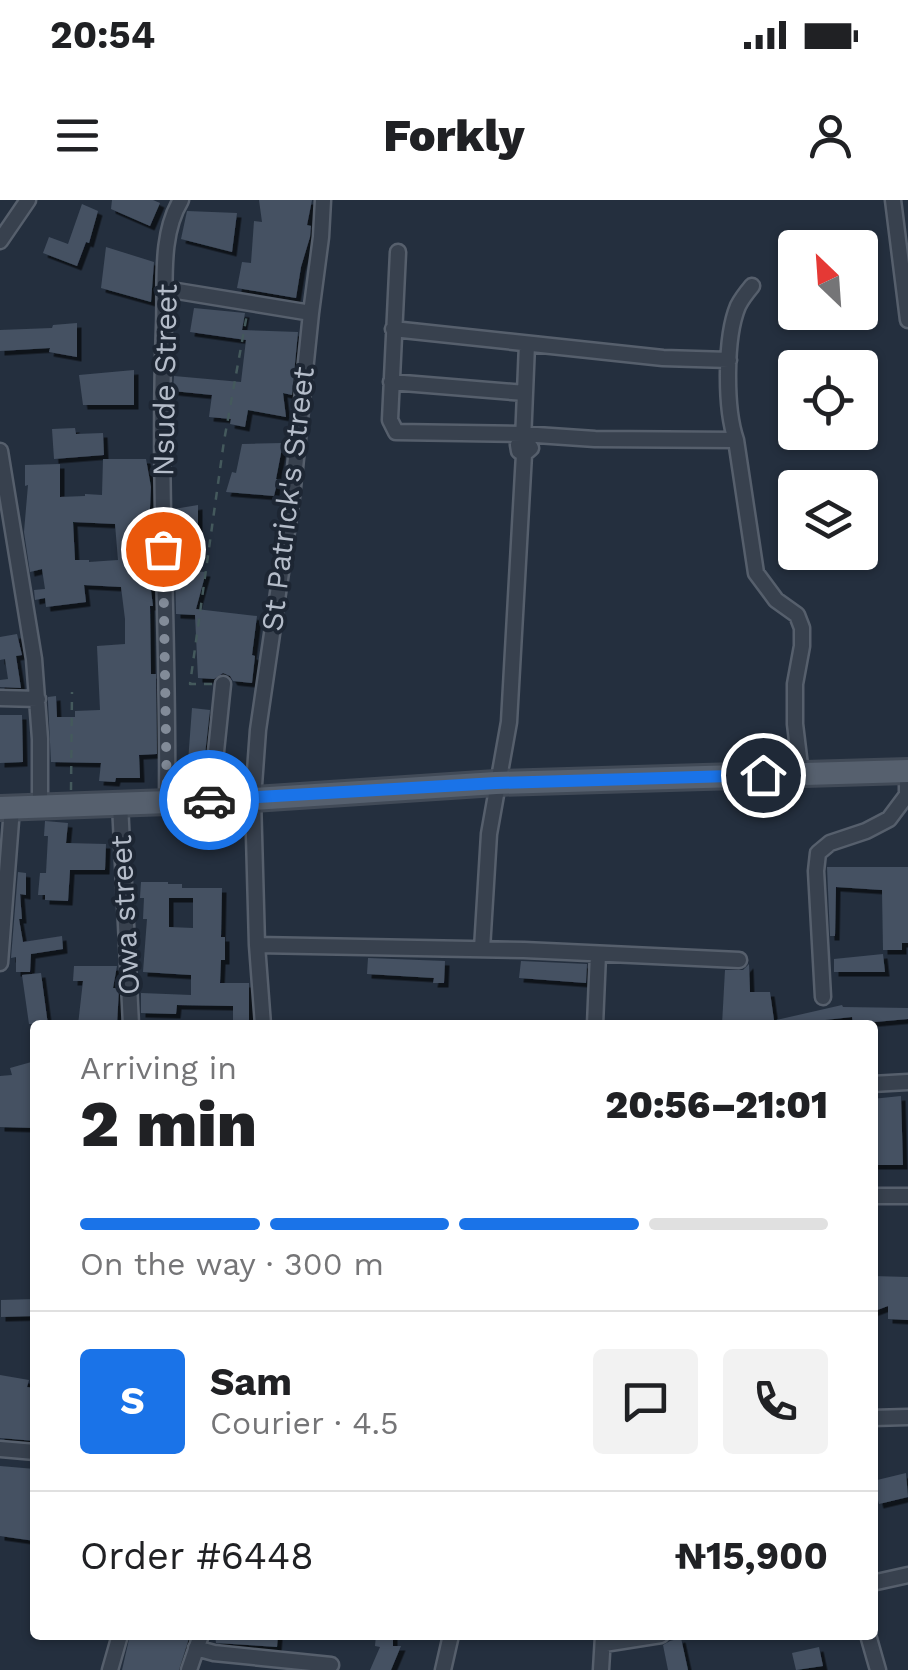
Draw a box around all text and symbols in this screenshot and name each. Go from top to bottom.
text: 20:54 [50,13,155,57]
icon: menu [50,108,105,163]
icon: person [803,108,858,163]
text: Forkly [383,109,525,162]
north arrow [778,230,878,330]
map controls [778,230,878,570]
street label: Nsude Street [145,283,184,477]
button: locate [778,350,878,450]
street label: St Patrick's Street [254,364,321,633]
button: layers [778,470,878,570]
pin [121,507,206,592]
icon: bag [136,522,191,577]
pin [721,733,806,818]
icon: home [736,748,791,803]
courier [159,750,259,850]
icon: car [182,773,237,828]
street label: Owa street [103,834,146,996]
text: Arriving in [80,1049,237,1087]
text: 20:56–21:01 [605,1083,828,1127]
text: 2 min [80,1086,257,1162]
text: On the way · 300 m [80,1245,384,1283]
button: chat [593,1349,698,1454]
button: phone [723,1349,828,1454]
text: Sam [210,1360,292,1404]
text: S [120,1379,145,1423]
text: Courier · 4.5 [210,1404,399,1442]
text: Order #6448 [80,1534,314,1578]
text: ₦15,900 [675,1534,828,1578]

